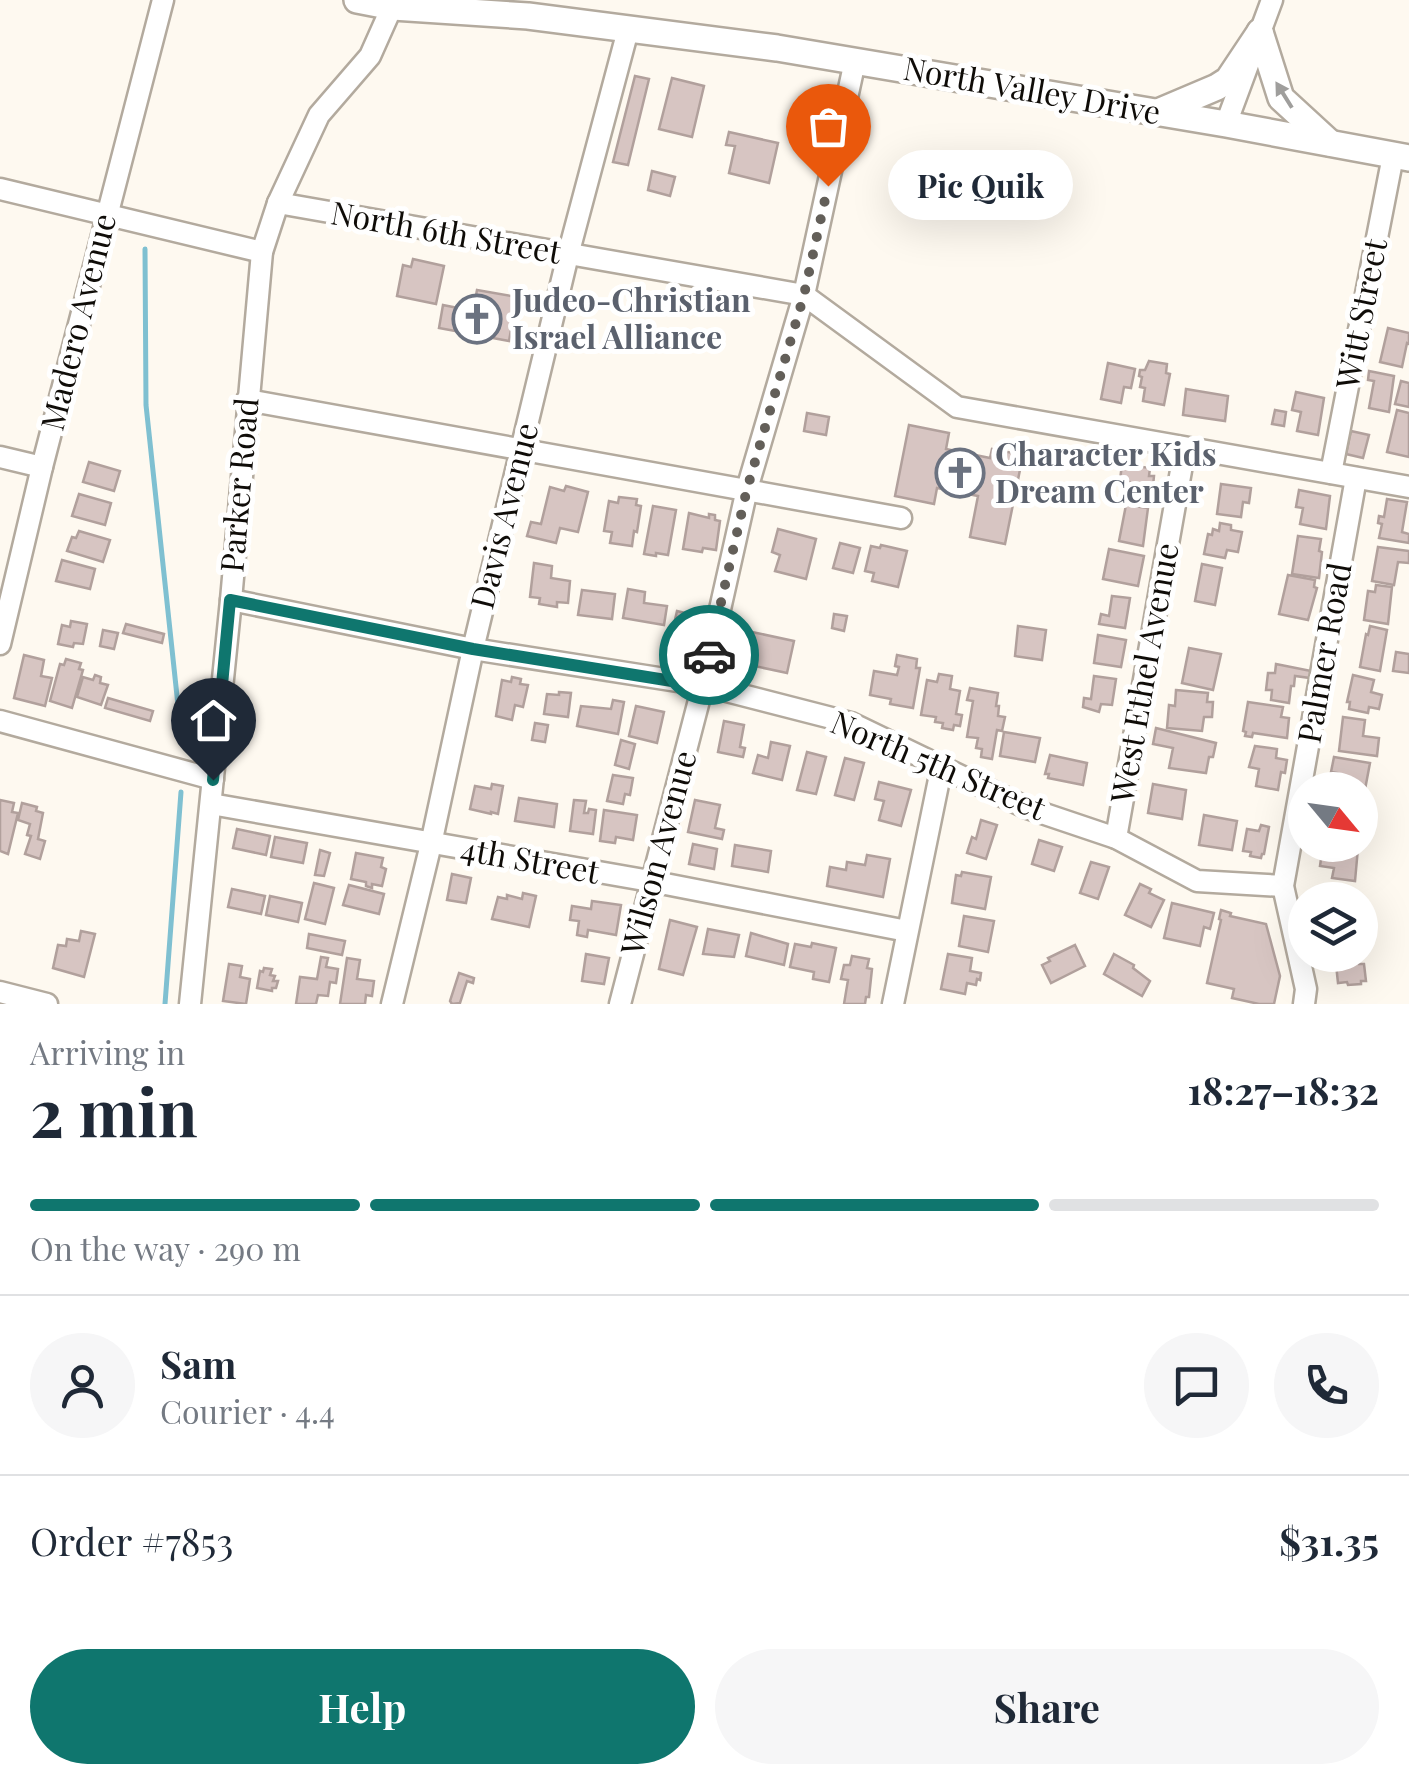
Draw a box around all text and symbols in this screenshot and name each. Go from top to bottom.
street label: North Valley Drive [900,45,1164,132]
one-way arrow [1275,82,1294,109]
pin [786,84,871,187]
icon: bag [801,99,856,154]
callout: Pic Quik [888,151,1073,221]
text: Pic Quik [917,163,1044,206]
street label: North 6th Street [328,189,565,272]
street label: Madero Avenue [29,208,124,434]
street label: Witt Street [1324,234,1395,393]
place label: Judeo-Christian Israel Alliance [511,277,751,357]
church icon: Judeo-Christian Israel Alliance [451,293,503,345]
street label: Parker Road [208,396,267,574]
street label: Davis Avenue [459,418,546,613]
place label: Character Kids Dream Center [995,431,1217,511]
church icon: Character Kids Dream Center [934,447,986,499]
street label: West Ethel Avenue [1098,539,1187,807]
street label: Palmer Road [1286,559,1360,746]
courier [659,605,759,705]
icon: car [682,628,737,683]
pin [171,678,256,781]
icon: home [186,693,241,748]
street label: North 5th Street [825,699,1053,829]
street label: Wilson Avenue [608,745,705,960]
north arrow [1288,772,1378,862]
map controls [1288,772,1378,972]
street label: 4th Street [458,825,604,892]
button: layers [1288,882,1378,972]
text: Arriving in [30,1030,185,1073]
text: 18:27–18:32 [1188,1064,1379,1115]
text: 2 min [30,1067,198,1153]
text: On the way · 290 m [30,1226,301,1269]
button: person [30,1333,135,1438]
button: chat [1144,1333,1249,1438]
button: phone [1274,1333,1379,1438]
text: Sam [160,1338,236,1389]
text: Courier · 4.4 [160,1389,335,1432]
text: Order #7853 [30,1515,234,1566]
text: $31.35 [1279,1515,1379,1566]
button: Help [30,1649,695,1764]
button: Share [715,1649,1379,1764]

